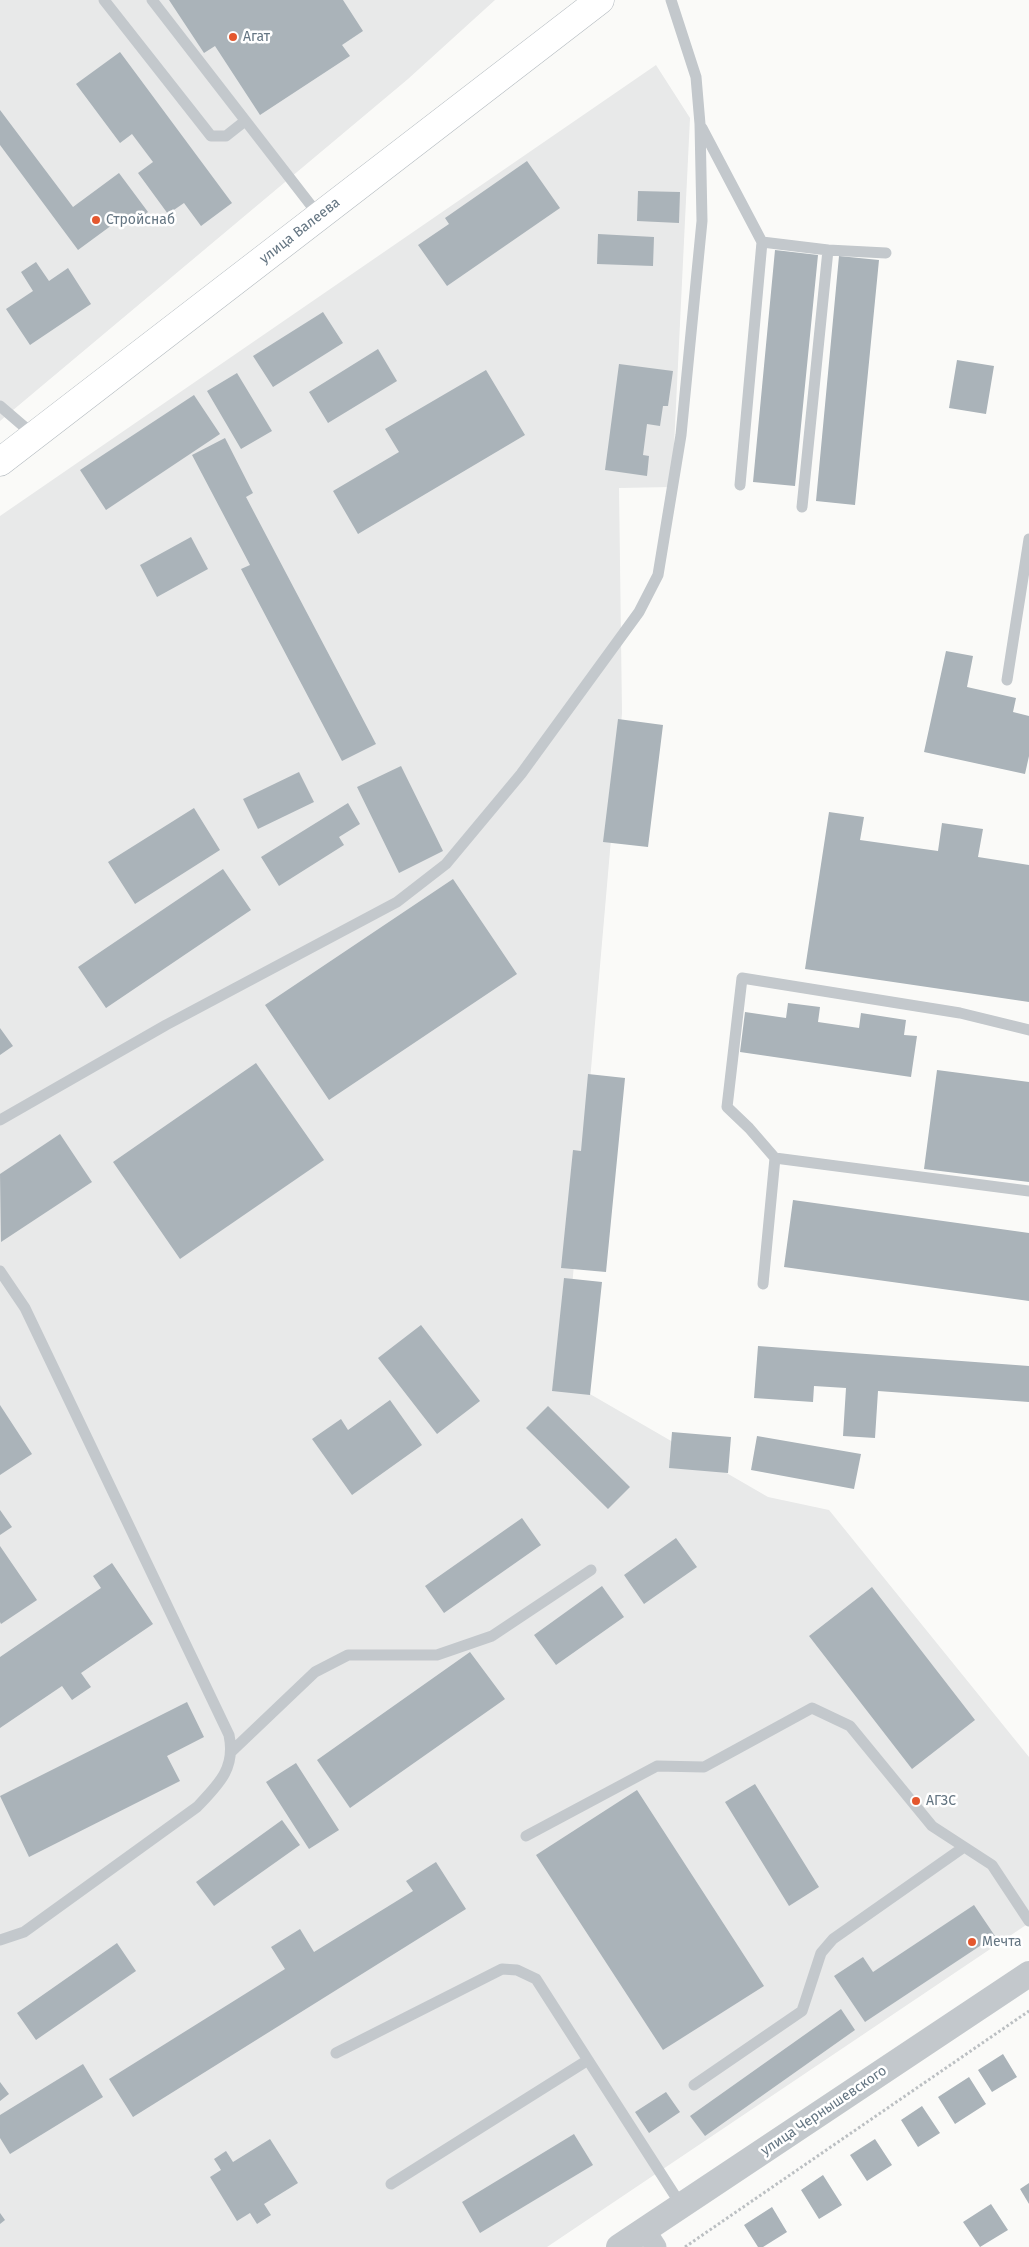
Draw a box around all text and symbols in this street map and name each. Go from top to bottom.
place label: Агат [243,29,270,45]
marker: Агат [227,31,239,43]
street label: улица Валеева [256,194,344,268]
place label: Стройснаб [106,212,175,228]
marker: Стройснаб [90,214,102,226]
place label: АГЗС [926,1793,956,1809]
marker: АГЗС [910,1795,922,1807]
place label: Мечта [982,1934,1022,1950]
marker: Мечта [966,1936,978,1948]
street label: улица Чернышевского [758,2063,890,2159]

